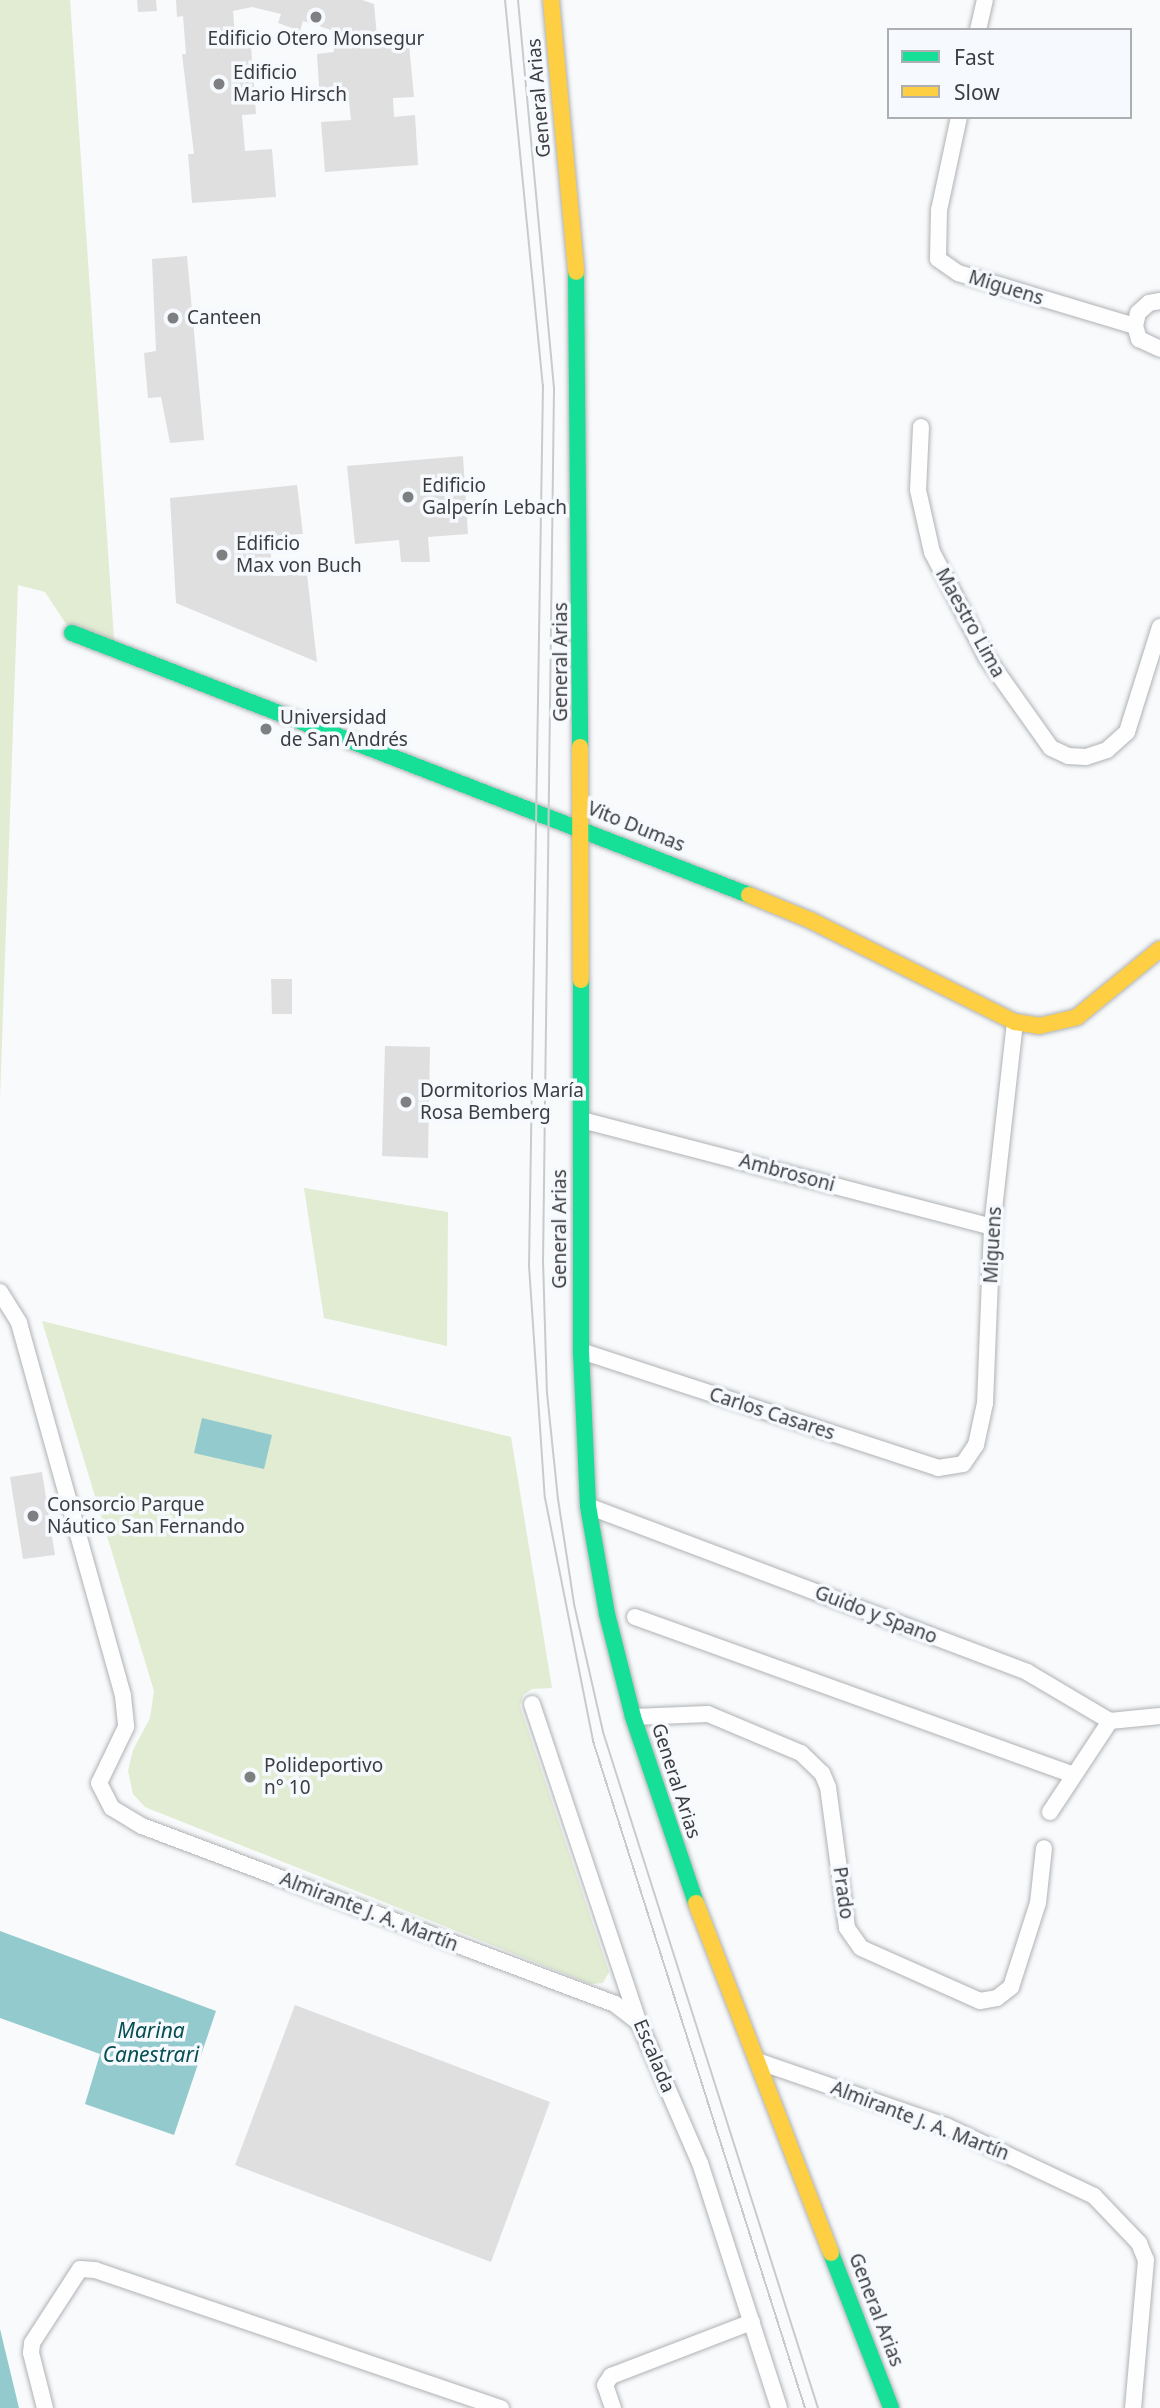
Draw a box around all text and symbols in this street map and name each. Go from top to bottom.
marker: Edificio Otero Monsegur [308,9,324,25]
place label: Edificio Otero Monsegur [208,28,424,50]
legend [887,28,1132,119]
street label: General Arias [522,37,556,159]
text: Fast [954,43,994,71]
place label: Edificio Mario Hirsch [233,62,347,106]
marker: Edificio Mario Hirsch [211,76,227,92]
text: Slow [954,78,1000,106]
street label: Miguens [966,266,1046,310]
place label: Canteen [187,307,261,329]
marker: Canteen [165,310,181,326]
place label: Edificio Galperín Lebach [422,475,567,519]
marker: Edificio Galperín Lebach [400,489,416,505]
place label: Edificio Max von Buch [236,533,362,577]
marker: Edificio Max von Buch [214,547,230,563]
street label: Maestro Lima [931,564,1009,682]
street label: General Arias [550,602,572,722]
place label: Universidad de San Andrés [280,707,408,751]
marker: Universidad de San Andrés [258,721,274,737]
street label: Vito Dumas [584,797,688,857]
place label: Dormitorios María Rosa Bemberg [420,1080,584,1124]
marker: Dormitorios María Rosa Bemberg [398,1094,414,1110]
street label: Ambrosoni [737,1149,837,1197]
street label: General Arias [549,1169,571,1289]
street label: Miguens [980,1206,1006,1284]
street label: Carlos Casares [706,1383,838,1445]
place label: Consorcio Parque Náutico San Fernando [47,1494,245,1538]
marker: Consorcio Parque Náutico San Fernando [25,1508,41,1524]
street label: Guido y Spano [812,1581,940,1649]
street label: General Arias [647,1721,705,1841]
place label: Polideportivo n° 10 [264,1755,383,1799]
marker: Polideportivo n° 10 [242,1769,258,1785]
street label: Prado [828,1865,858,1921]
street label: Almirante J. A. Martín [277,1868,461,1956]
street label: Escalada [628,2016,680,2096]
water label: Marina Canestrari [103,2017,199,2067]
street label: Almirante J. A. Martín [828,2077,1012,2165]
street label: General Arias [844,2250,908,2370]

